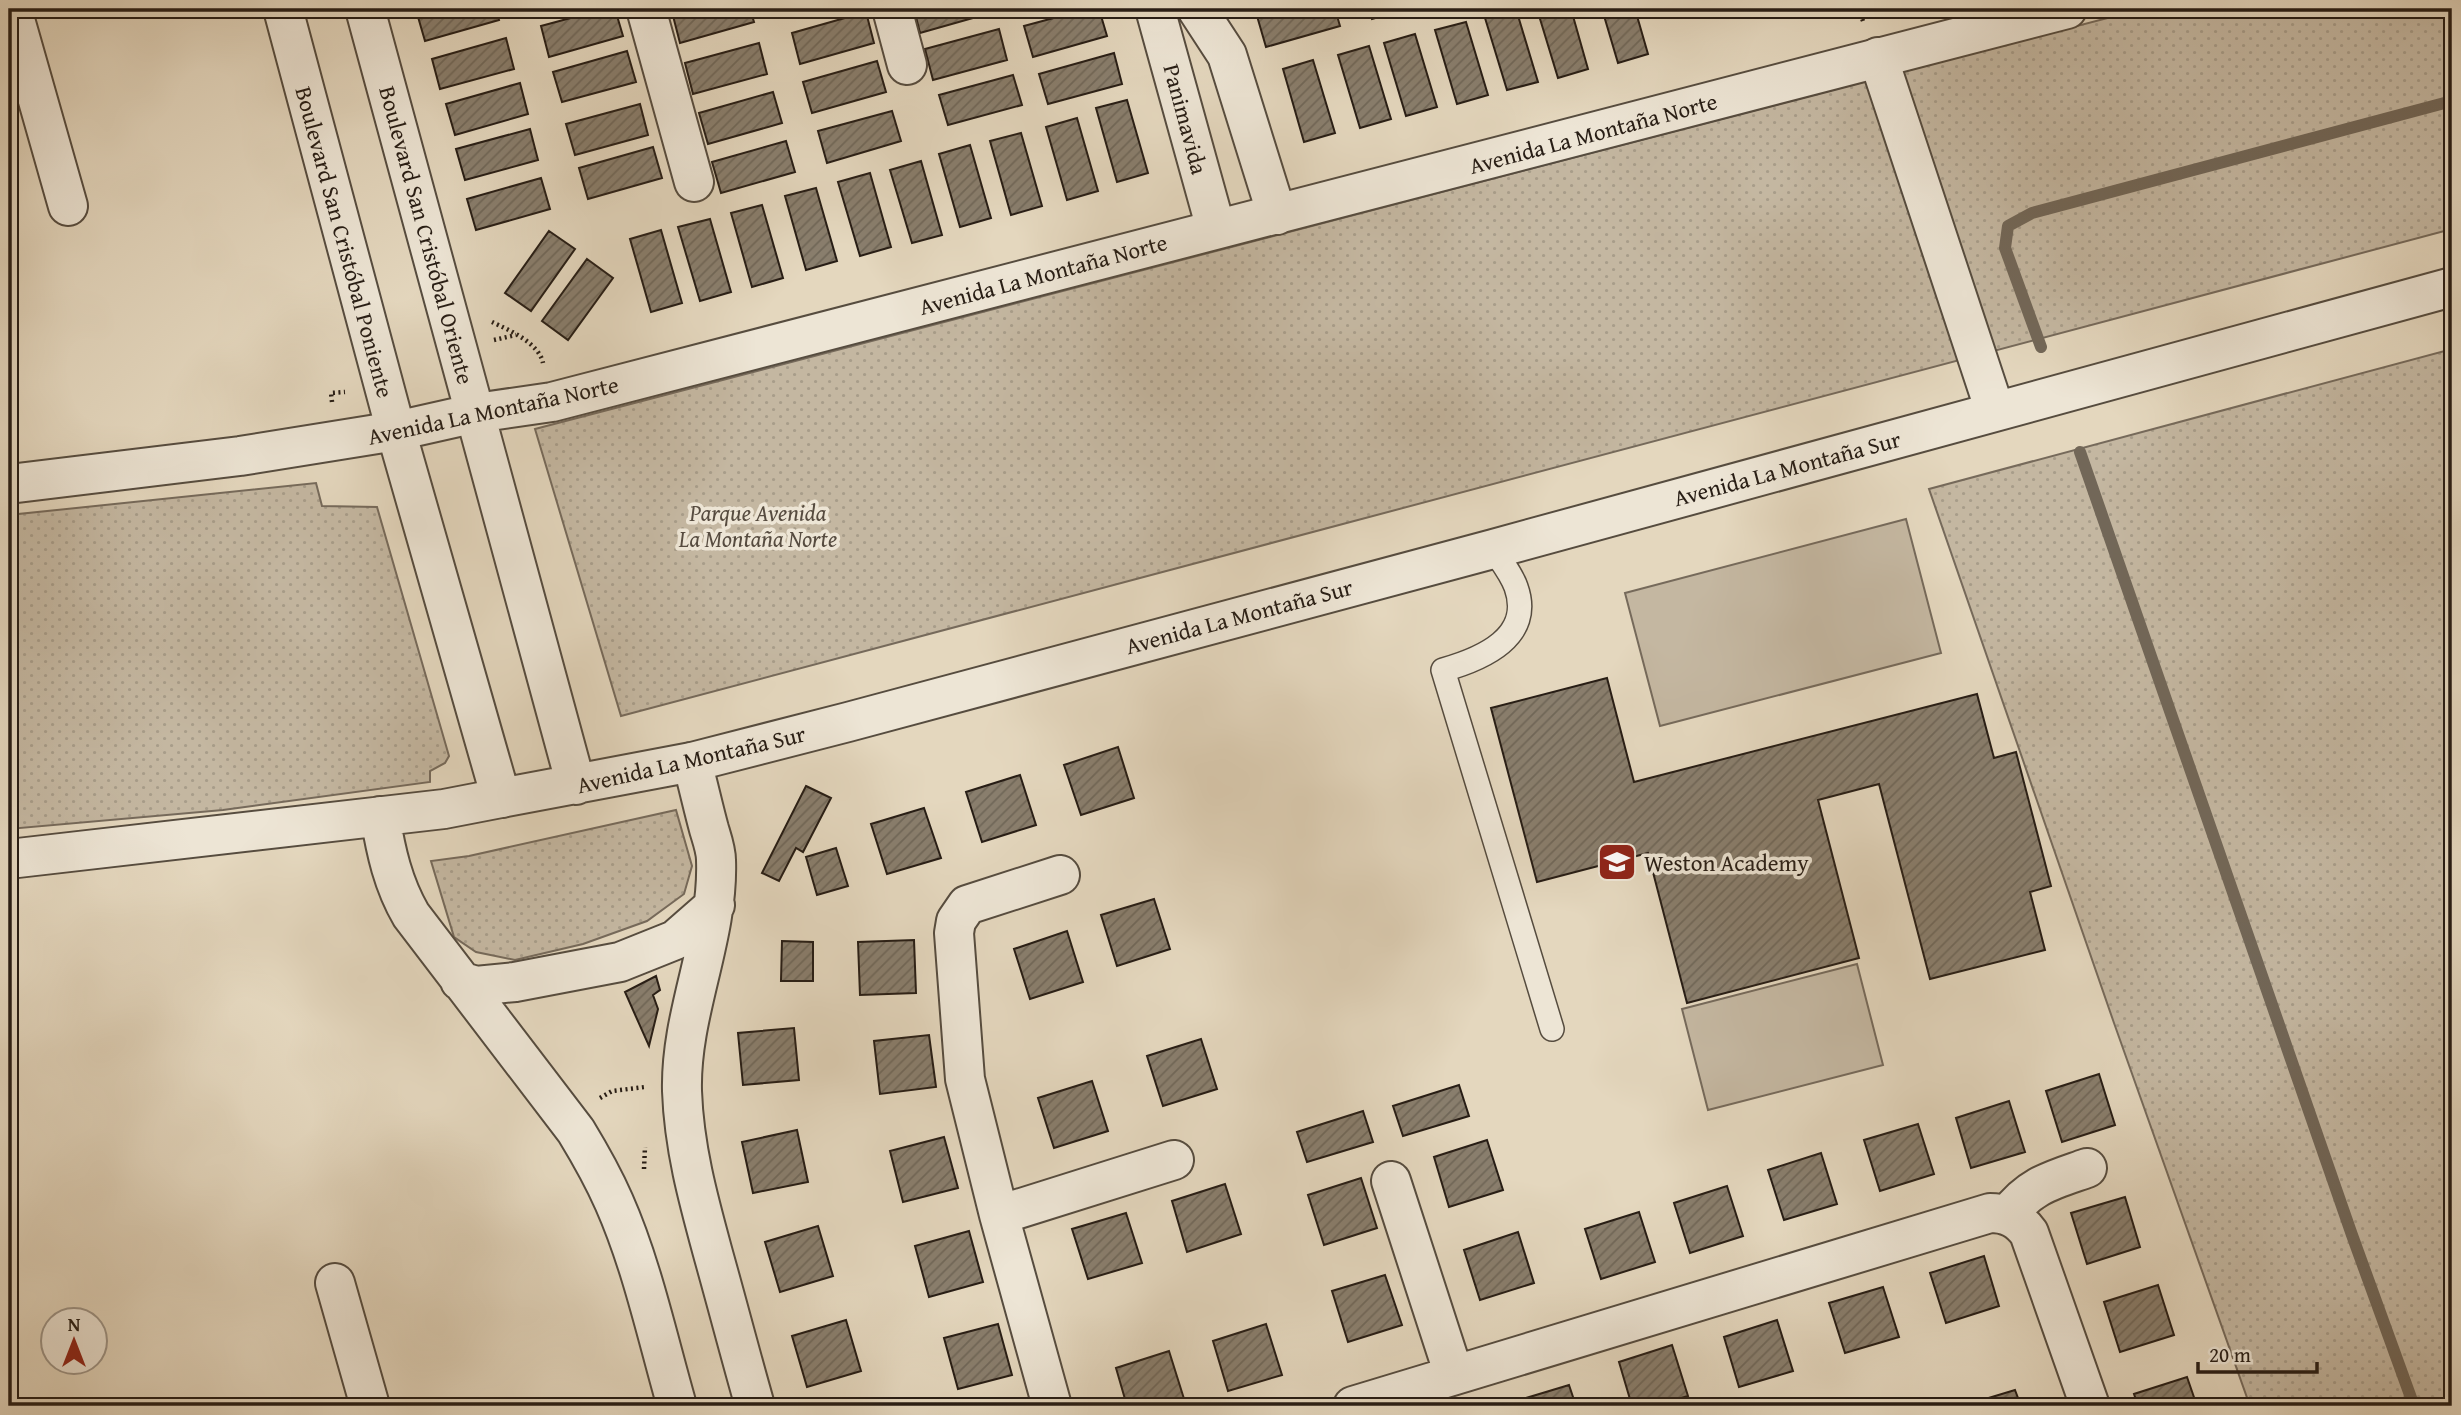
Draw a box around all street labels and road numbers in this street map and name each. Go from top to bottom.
street label: Panimavida [1155,60,1217,178]
street label: Boulevard San Cristóbal Oriente [371,82,483,388]
street label: Boulevard San Cristóbal Poniente [288,83,402,401]
street label: Avenida La Montaña Norte [1465,84,1721,182]
street label: Avenida La Montaña Norte [915,225,1171,323]
street label: Avenida La Montaña Norte [364,367,622,453]
street label: Avenida La Montaña Sur [1670,422,1905,514]
street label: Avenida La Montaña Sur [1122,570,1357,662]
street label: Avenida La Montaña Sur [573,717,809,801]

